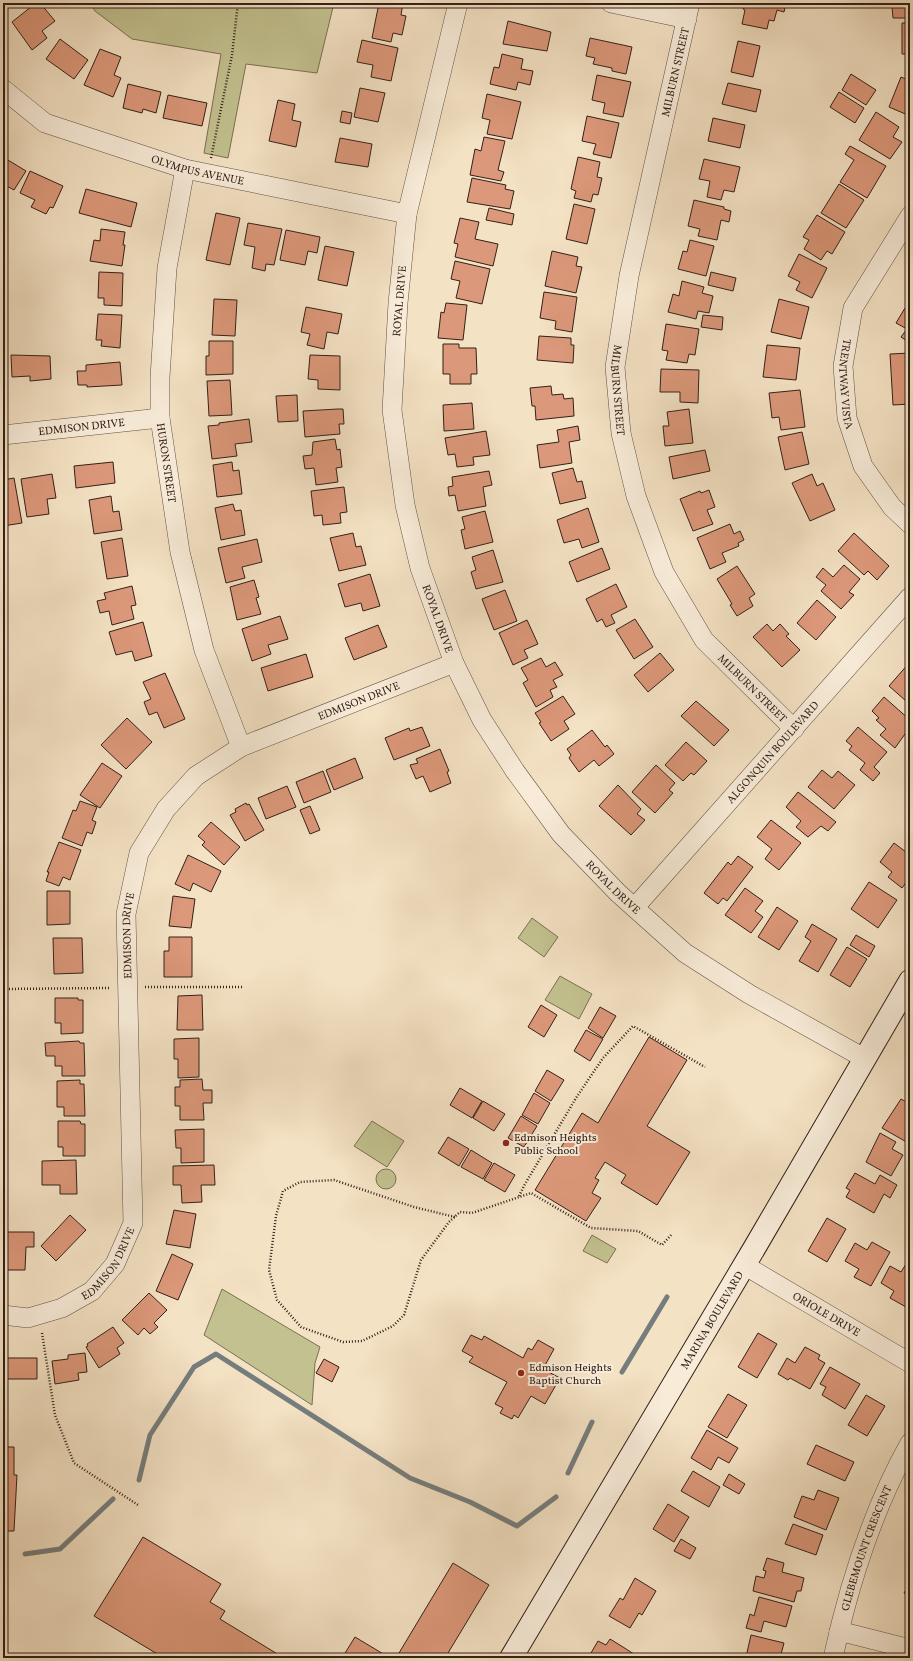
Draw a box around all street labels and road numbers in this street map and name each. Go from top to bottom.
street label: MILBURN STREET [659,26,694,118]
street label: OLYMPUS AVENUE [149,152,246,190]
street label: ROYAL DRIVE [390,265,411,337]
street label: TRENTWAY VISTA [834,337,856,432]
street label: MILBURN STREET [606,343,627,437]
street label: EDMISON DRIVE [38,416,126,440]
street label: HURON STREET [152,422,179,504]
street label: ROYAL DRIVE [418,583,456,655]
street label: MILBURN STREET [714,652,790,727]
street label: EDMISON DRIVE [316,679,403,725]
street label: ALGONQUIN BOULEVARD [724,699,823,808]
street label: ROYAL DRIVE [582,858,643,919]
street label: EDMISON DRIVE [119,891,139,979]
street label: EDMISON DRIVE [79,1225,139,1305]
street label: MARINA BOULEVARD [678,1269,748,1373]
street label: ORIOLE DRIVE [789,1289,863,1341]
street label: GLEBEMOUNT CRESCENT [839,1483,897,1613]

